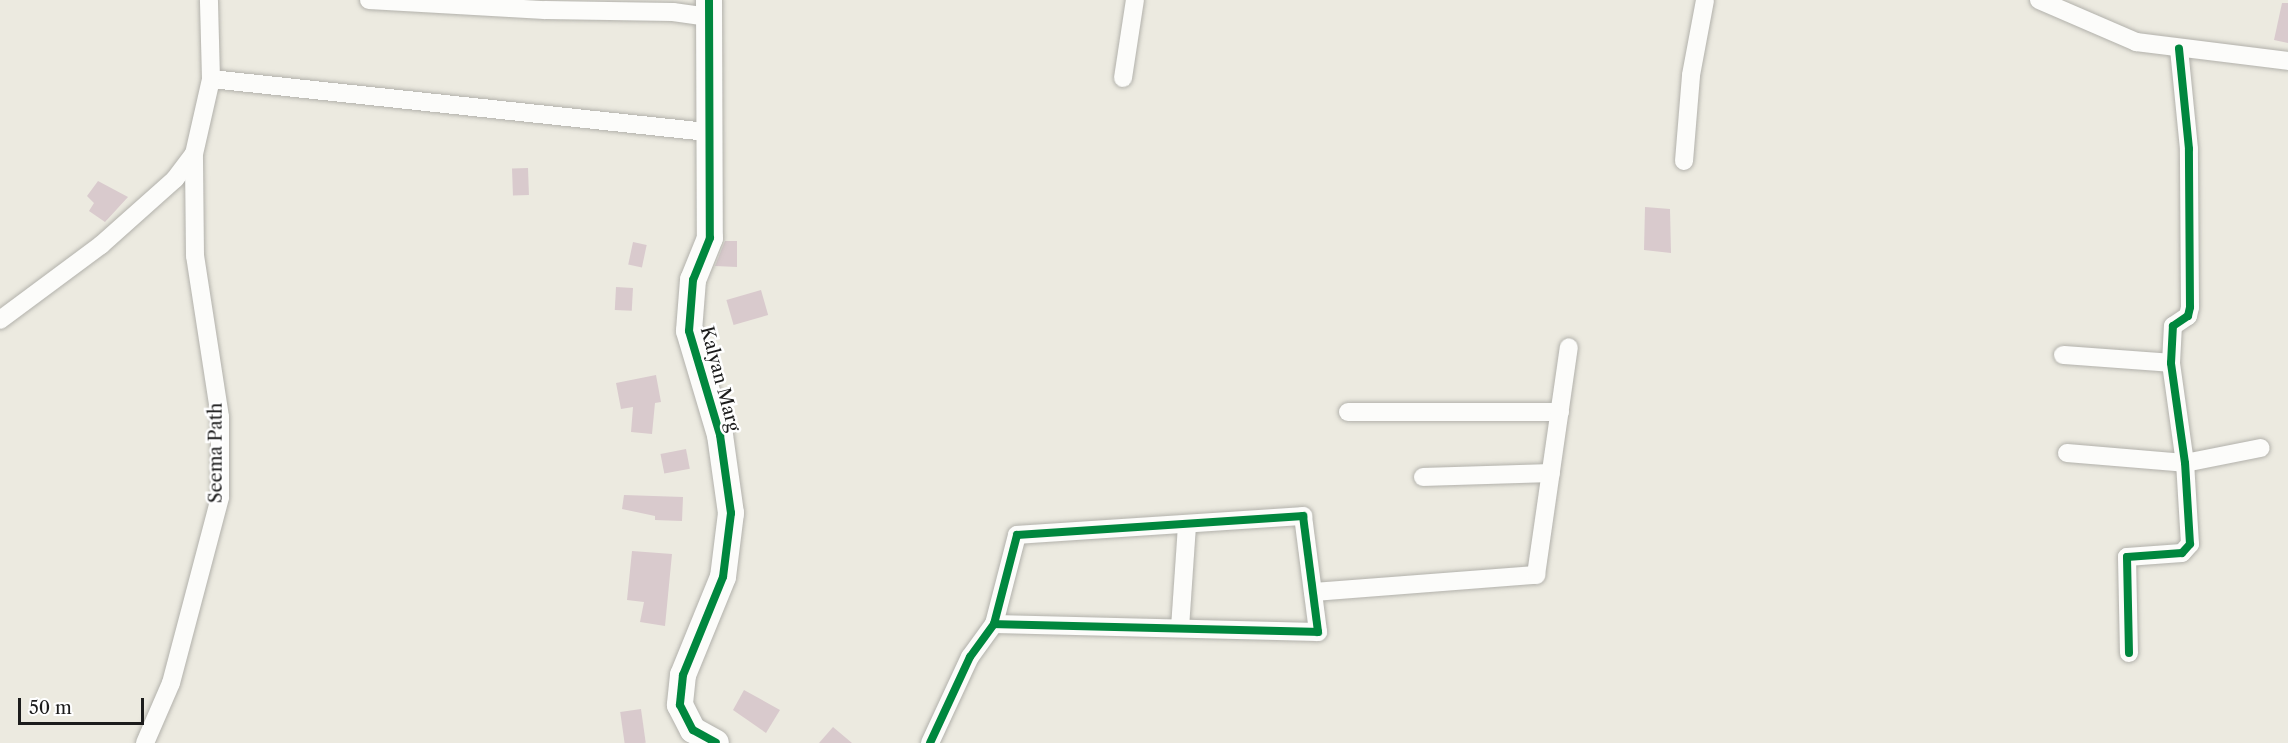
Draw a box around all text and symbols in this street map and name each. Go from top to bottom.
street label: Kalyan Marg [696,324,744,434]
street label: Seema Path [205,403,227,503]
scale bar [21,686,147,724]
text: 50 m [29,697,72,719]

